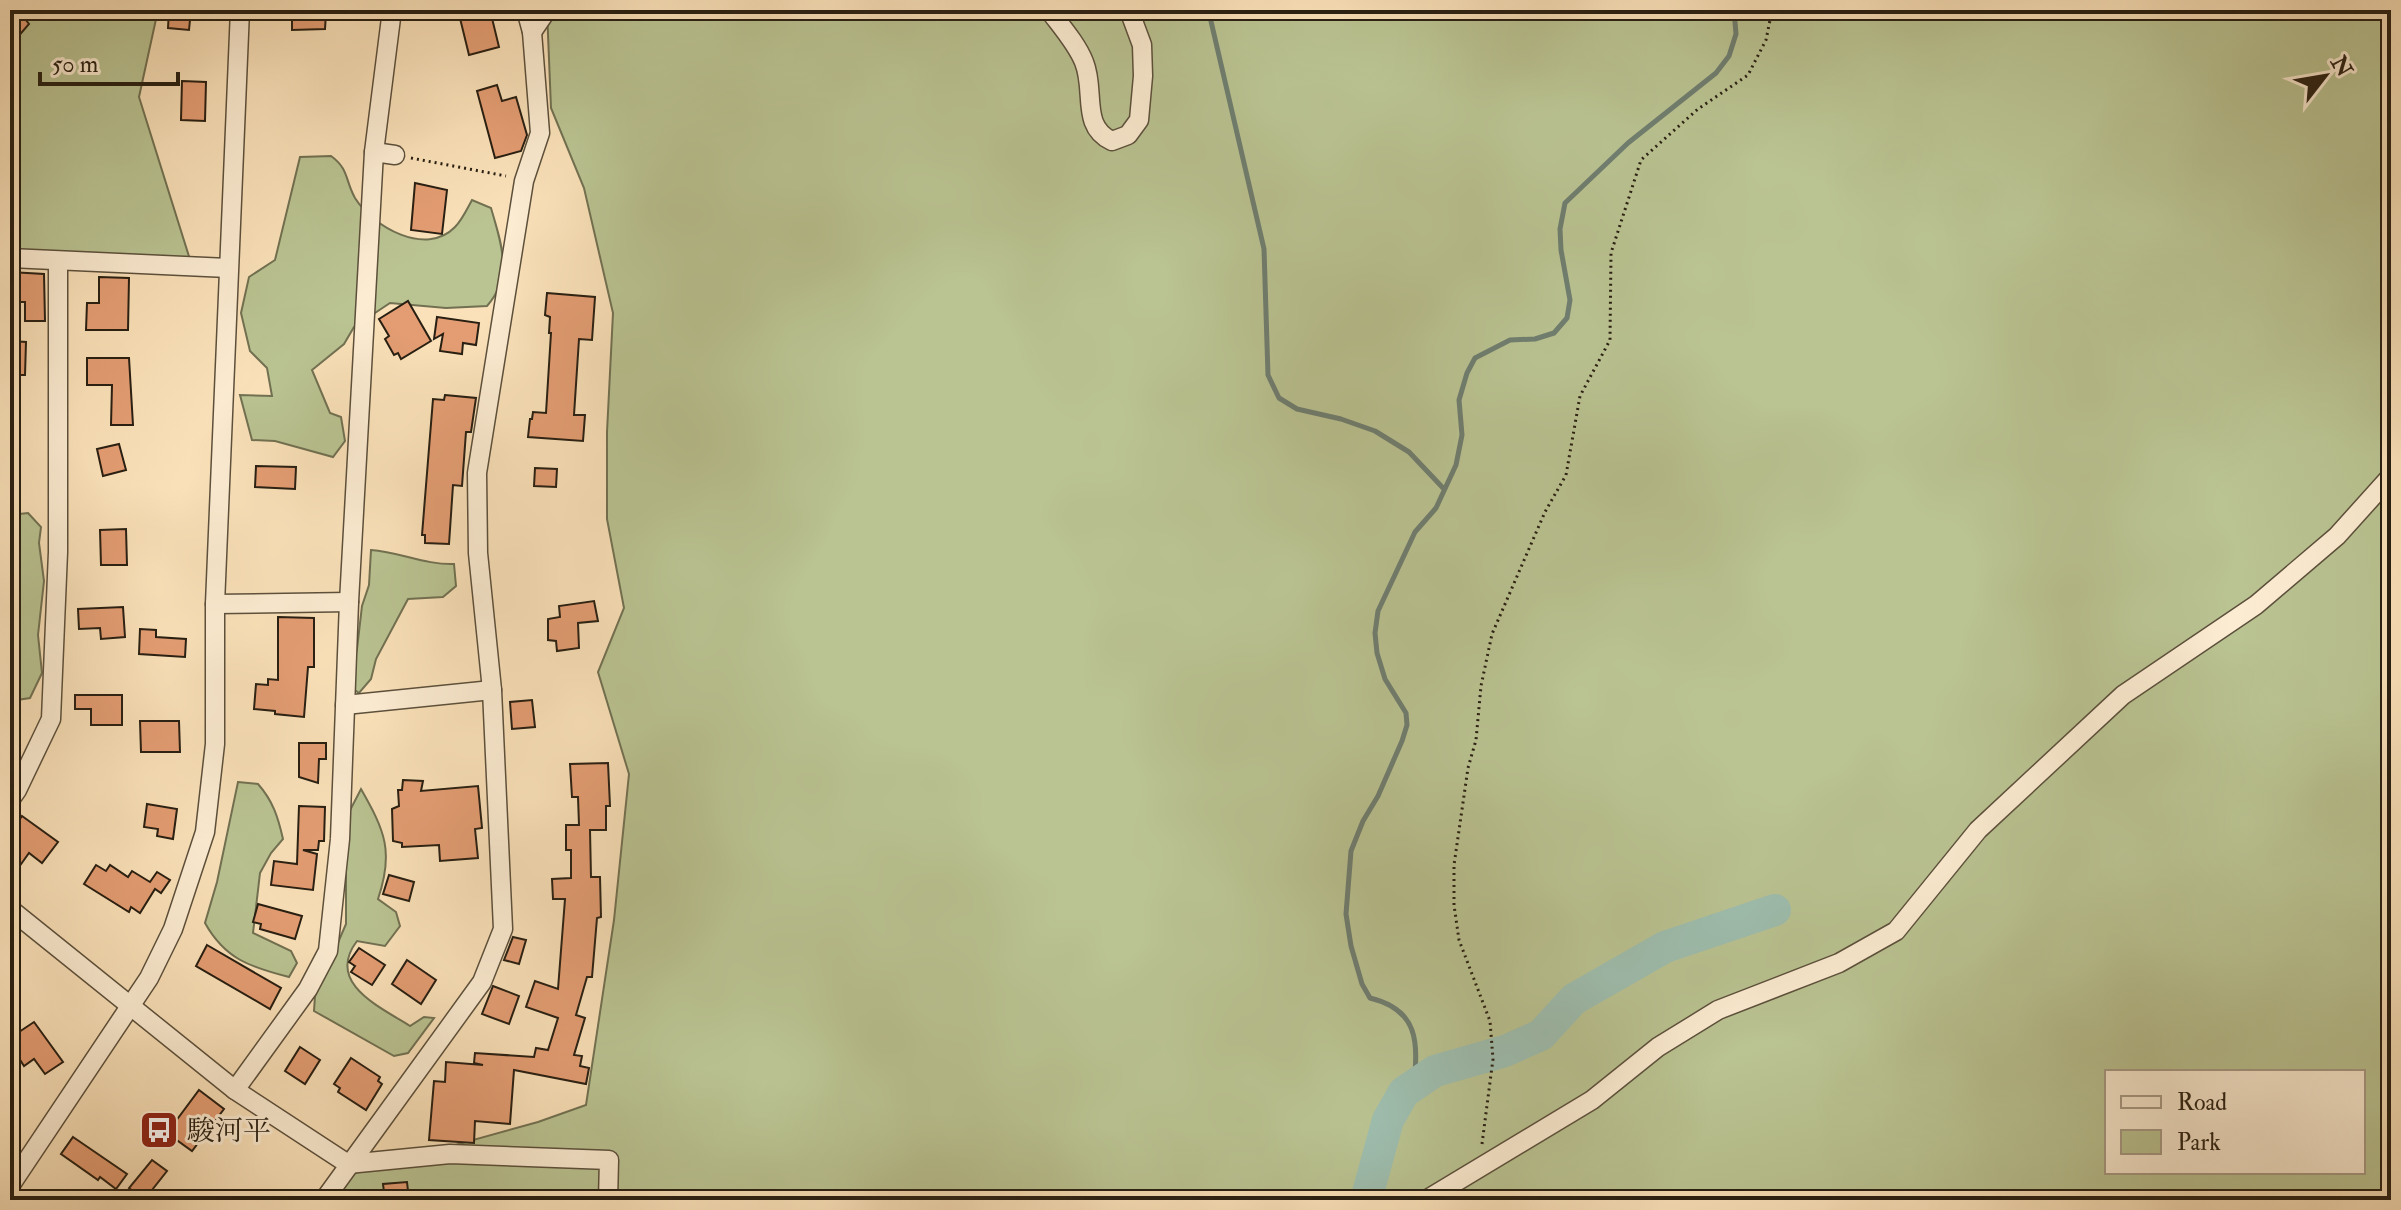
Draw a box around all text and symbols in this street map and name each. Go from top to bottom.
scale bar [40,36,178,86]
north arrow [2285,36,2365,116]
text: 50 m [52,49,99,80]
text: N [2324,50,2359,82]
legend [2105,1070,2365,1174]
text: Road [2177,1087,2227,1118]
bus stop icon: 駿河平 [138,1109,180,1151]
place label: 駿河平 [187,1114,271,1149]
text: Park [2177,1127,2221,1158]

